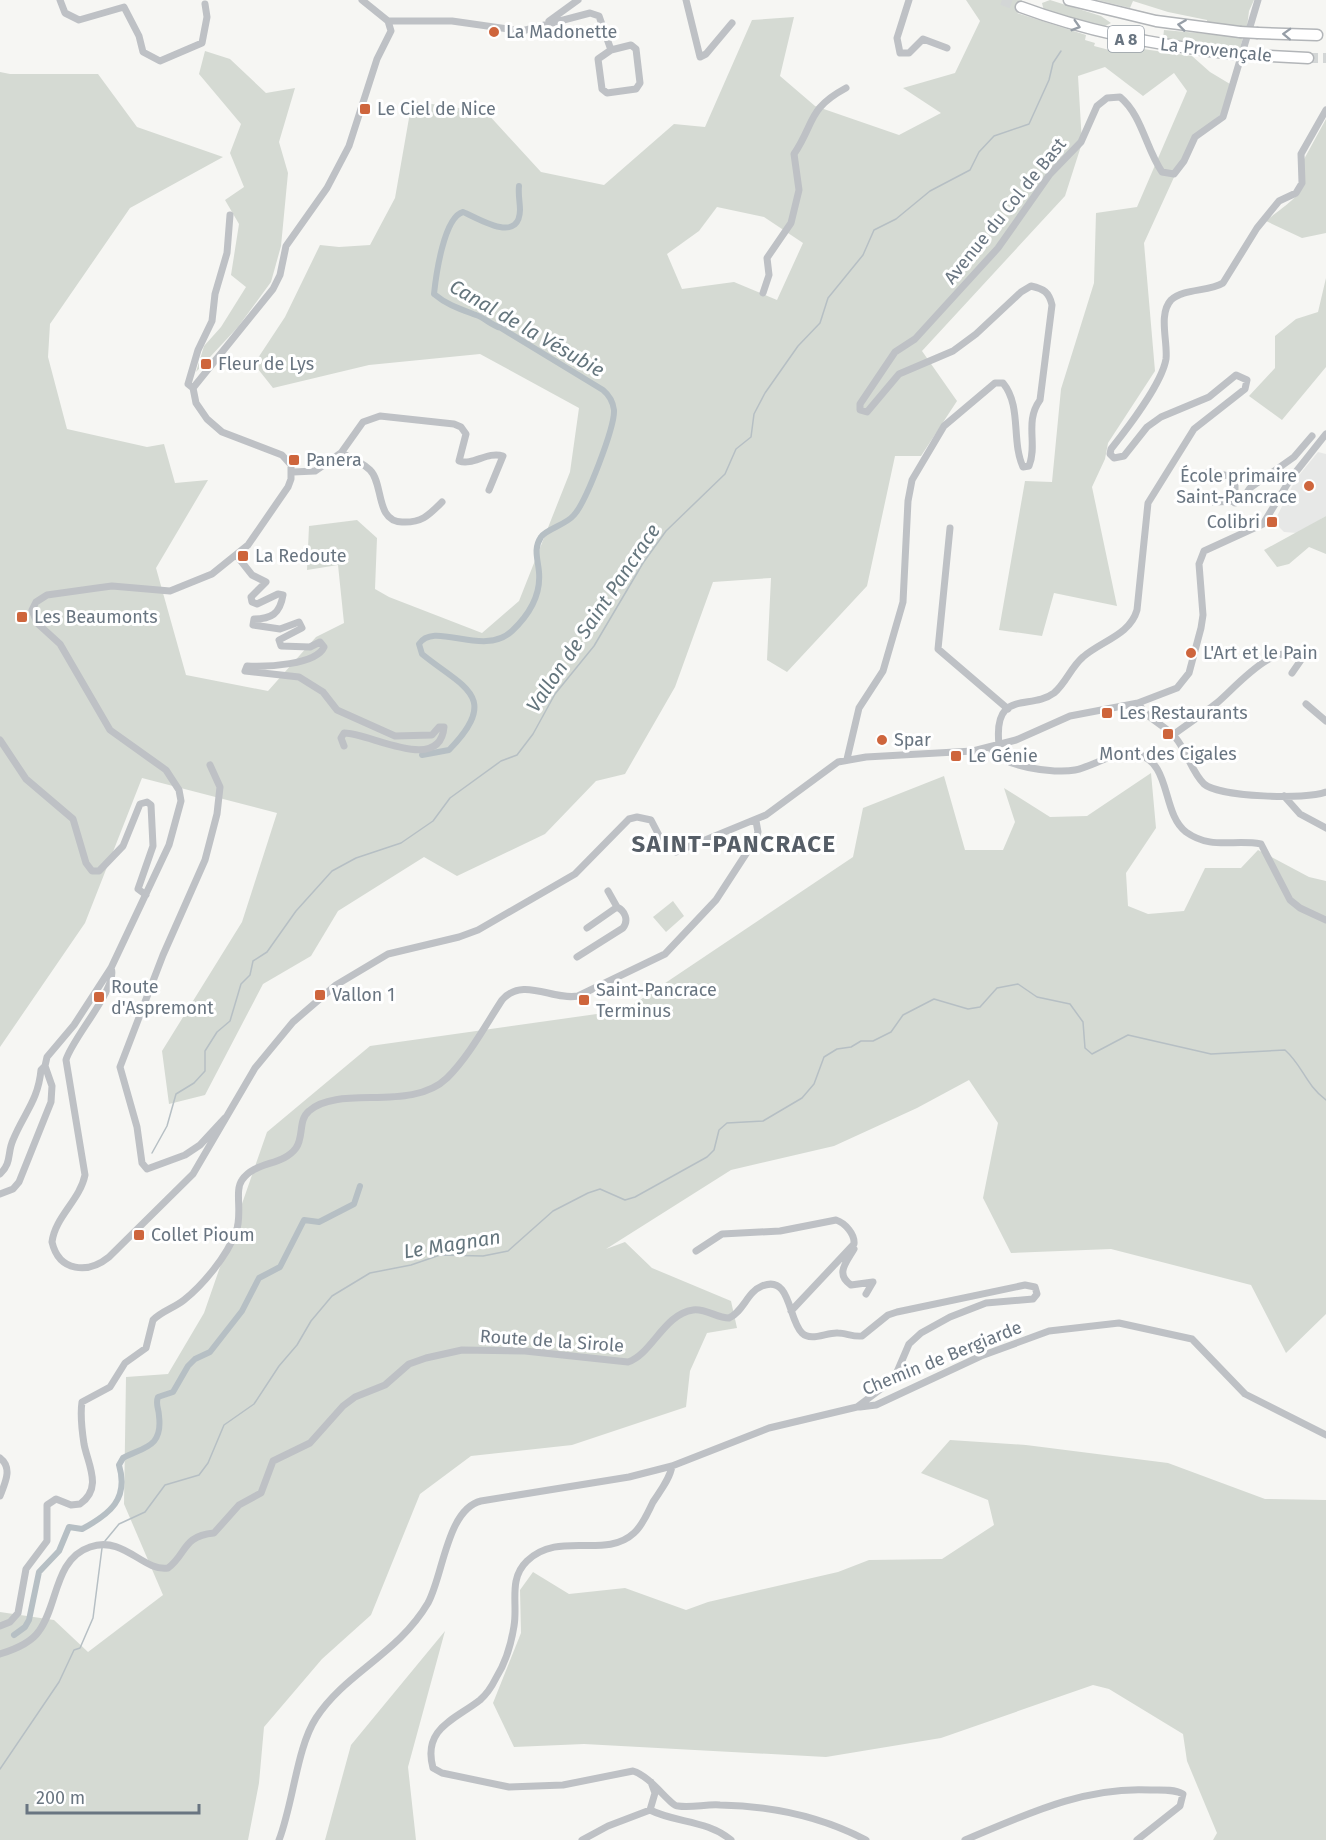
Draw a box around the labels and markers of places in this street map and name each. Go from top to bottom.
place label: La Madonette [506,21,617,43]
marker: La Madonette [487,25,501,39]
place label: Le Ciel de Nice [377,98,496,120]
marker: Le Ciel de Nice [358,102,372,116]
place label: Fleur de Lys [218,353,314,375]
marker: Fleur de Lys [199,357,213,371]
place label: Panera [306,449,362,471]
marker: Panera [287,453,301,467]
place label: École primaire Saint-Pancrace [1176,464,1297,508]
marker: École primaire Saint-Pancrace [1302,479,1316,493]
place label: Colibri [1207,511,1260,533]
marker: Colibri [1265,515,1279,529]
place label: La Redoute [255,545,347,567]
marker: La Redoute [236,549,250,563]
place label: Les Beaumonts [34,606,158,628]
marker: Les Beaumonts [15,610,29,624]
place label: L'Art et le Pain [1203,642,1318,664]
marker: L'Art et le Pain [1184,646,1198,660]
place label: Les Restaurants [1119,702,1248,724]
marker: Les Restaurants [1100,706,1114,720]
marker: Mont des Cigales [1161,727,1175,741]
place label: Spar [894,729,931,751]
marker: Spar [875,733,889,747]
place label: Mont des Cigales [1099,743,1237,765]
place label: Le Génie [968,745,1038,767]
marker: Le Génie [949,749,963,763]
place label: Route d'Aspremont [111,976,214,1019]
place label: Saint-Pancrace Terminus [596,979,717,1022]
place label: Vallon 1 [332,984,395,1006]
marker: Vallon 1 [313,988,327,1002]
marker: Route d'Aspremont [92,990,106,1004]
marker: Saint-Pancrace Terminus [577,993,591,1007]
place label: Collet Pioum [151,1224,255,1246]
marker: Collet Pioum [132,1228,146,1242]

